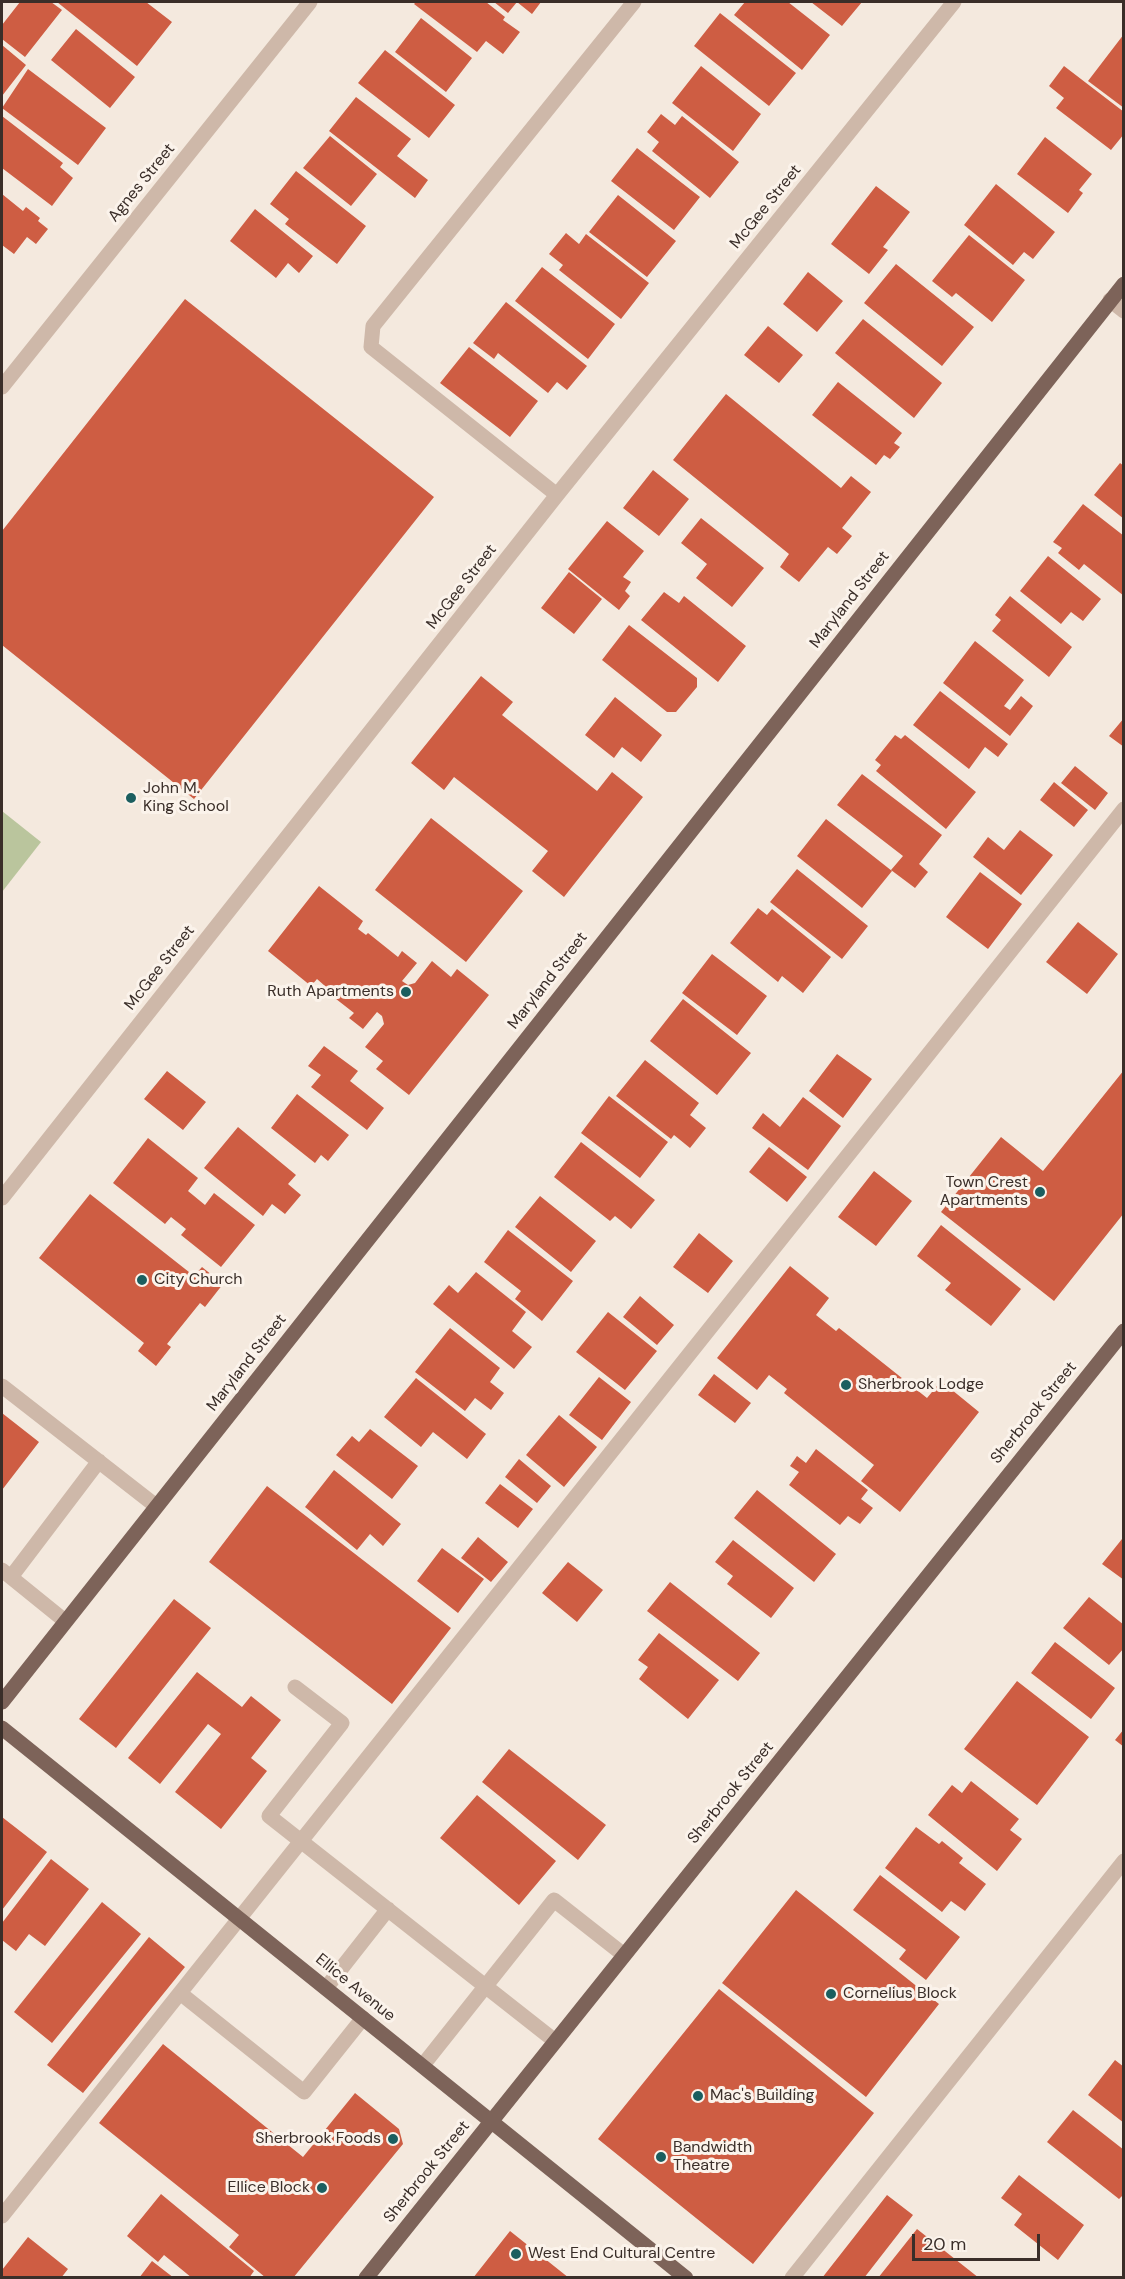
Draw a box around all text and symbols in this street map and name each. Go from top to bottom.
street label: Agnes Street [105,140,179,226]
street label: McGee Street [726,161,806,253]
street label: McGee Street [423,541,501,633]
street label: Maryland Street [806,548,894,652]
place label: John M. King School [143,779,229,817]
marker: John M. King School [124,791,138,805]
street label: McGee Street [121,922,199,1014]
street label: Maryland Street [504,929,592,1033]
place label: Ruth Apartments [267,982,394,1002]
marker: Ruth Apartments [399,985,413,999]
place label: Town Crest Apartments [940,1173,1028,1211]
marker: Town Crest Apartments [1033,1185,1047,1199]
place label: City Church [154,1270,243,1290]
marker: City Church [135,1273,149,1287]
street label: Maryland Street [203,1311,291,1415]
street label: Sherbrook Street [987,1358,1081,1468]
place label: Sherbrook Lodge [858,1375,984,1395]
marker: Sherbrook Lodge [839,1378,853,1392]
street label: Sherbrook Street [684,1738,778,1848]
street label: Ellice Avenue [311,1950,399,2026]
place label: Cornelius Block [843,1984,957,2004]
marker: Cornelius Block [824,1987,838,2001]
place label: Mac's Building [710,2086,814,2106]
marker: Mac's Building [691,2089,705,2103]
street label: Sherbrook Street [380,2117,474,2227]
place label: Sherbrook Foods [255,2129,381,2149]
marker: Sherbrook Foods [386,2132,400,2146]
place label: Bandwidth Theatre [673,2138,752,2176]
marker: Bandwidth Theatre [654,2150,668,2164]
place label: Ellice Block [228,2178,310,2198]
marker: Ellice Block [315,2181,329,2195]
scale bar [915,2222,1042,2260]
text: 20 m [923,2232,966,2256]
place label: West End Cultural Centre [528,2244,715,2264]
marker: West End Cultural Centre [509,2247,523,2261]

